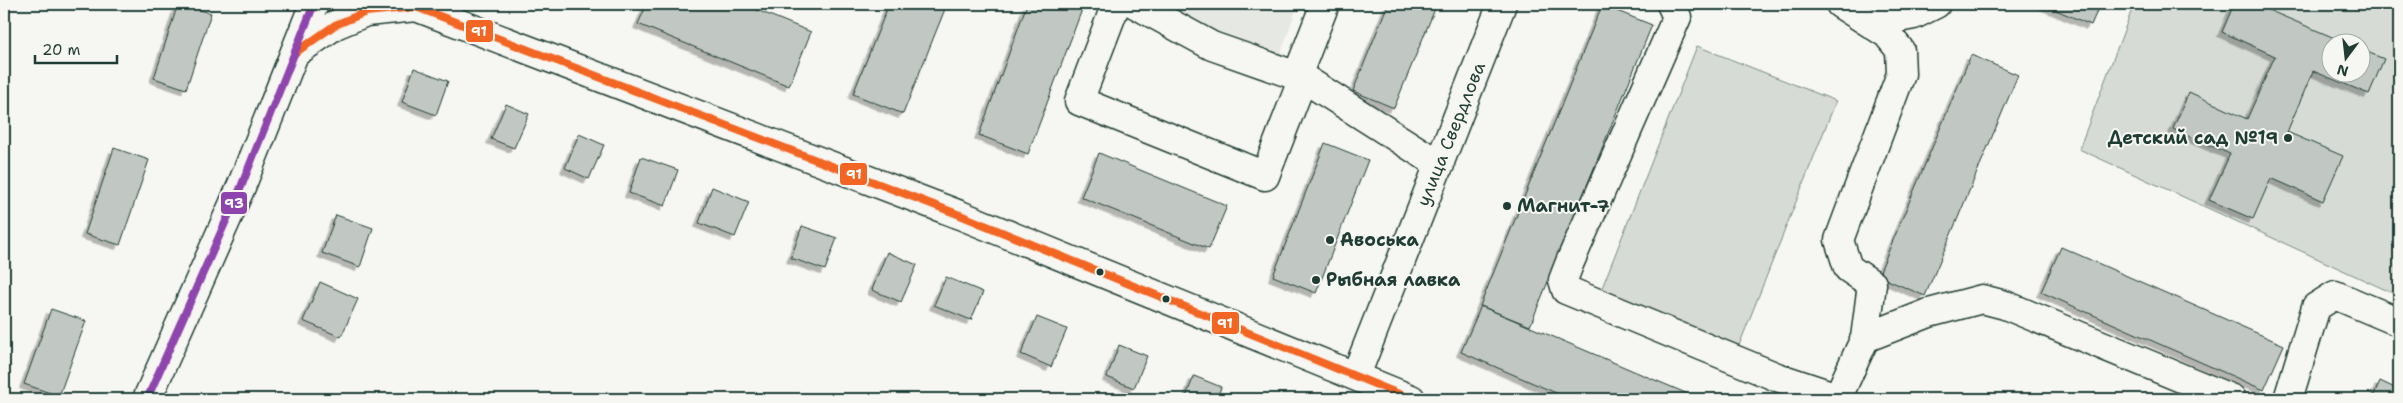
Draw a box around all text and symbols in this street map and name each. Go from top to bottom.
line badge: 91 [465,19,494,43]
text: 91 [471,22,487,40]
scale bar [35,32,118,64]
north arrow [2320,32,2370,82]
text: 20 m [42,40,81,60]
street label: улица Свердлова [1411,58,1491,210]
text: N [2335,60,2350,81]
place label: Детский сад №19 [2108,126,2278,150]
marker: Детский сад №19 [2282,132,2294,144]
line badge: 91 [839,162,868,186]
text: 91 [846,165,862,183]
line badge: 93 [220,191,248,215]
text: 93 [224,194,244,212]
place label: Магнит-7 [1517,194,1610,218]
marker: Магнит-7 [1501,200,1513,212]
place label: Авоська [1340,228,1420,252]
marker: Авоська [1324,234,1336,246]
unlabelled marker [1095,267,1105,277]
place label: Рыбная лавка [1326,268,1461,292]
marker: Рыбная лавка [1310,274,1322,286]
unlabelled marker [1161,294,1171,304]
line badge: 91 [1211,311,1240,335]
text: 91 [1217,314,1233,332]

